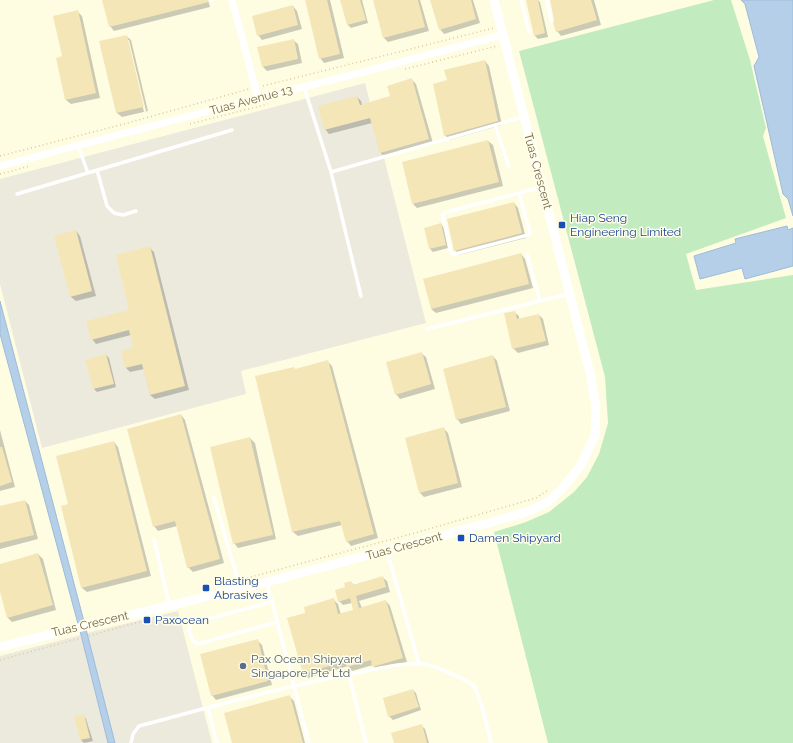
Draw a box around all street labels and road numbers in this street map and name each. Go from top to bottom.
street label: Tuas Avenue 13 [208,82,294,118]
street label: Tuas Crescent [521,131,555,211]
street label: Tuas Crescent [364,529,444,563]
street label: Tuas Crescent [50,608,130,640]

